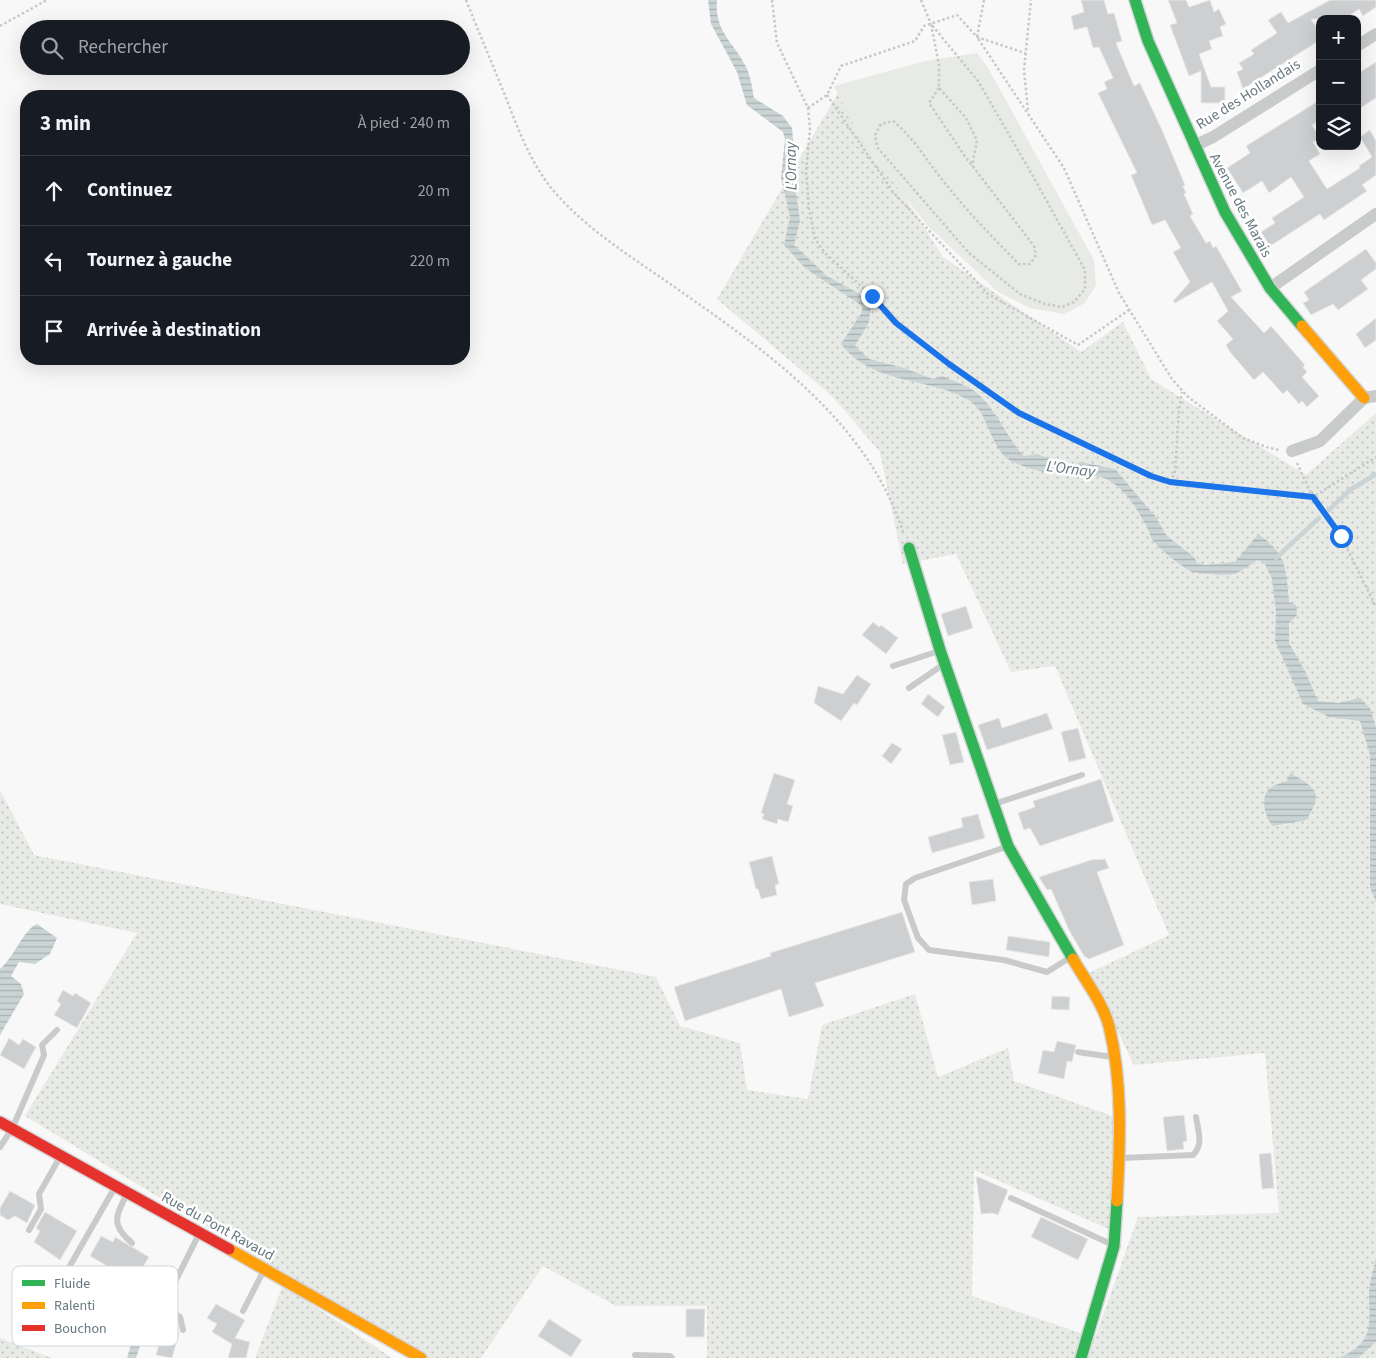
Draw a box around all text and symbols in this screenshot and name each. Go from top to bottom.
map controls [1316,15,1361,150]
button: + [1316,15,1361,60]
search box [20,20,470,75]
icon: search [38,34,66,62]
text: Rechercher [78,34,168,61]
street label: Rue des Hollandais [1192,54,1304,135]
button: − [1316,60,1361,105]
button: layers [1316,105,1361,150]
text: 3 min [40,108,91,138]
text: À pied · 240 m [358,112,450,134]
water label: L'Ornay [780,141,802,191]
street label: Avenue des Marais [1204,149,1277,261]
icon: ahead [40,177,68,205]
text: Continuez [87,177,172,204]
text: 20 m [418,180,450,202]
icon: left [40,247,68,275]
text: Tournez à gauche [87,247,232,274]
text: 220 m [410,250,450,272]
route end [861,285,884,308]
icon: arrive [40,317,68,345]
text: Arrivée à destination [87,317,261,344]
water label: L'Ornay [1045,455,1097,483]
route start [1330,525,1353,548]
street label: Rue du Pont Ravaud [158,1187,278,1266]
legend [12,1266,178,1346]
text: Fluide [54,1274,90,1294]
text: Ralenti [54,1296,95,1316]
text: Bouchon [54,1319,107,1339]

